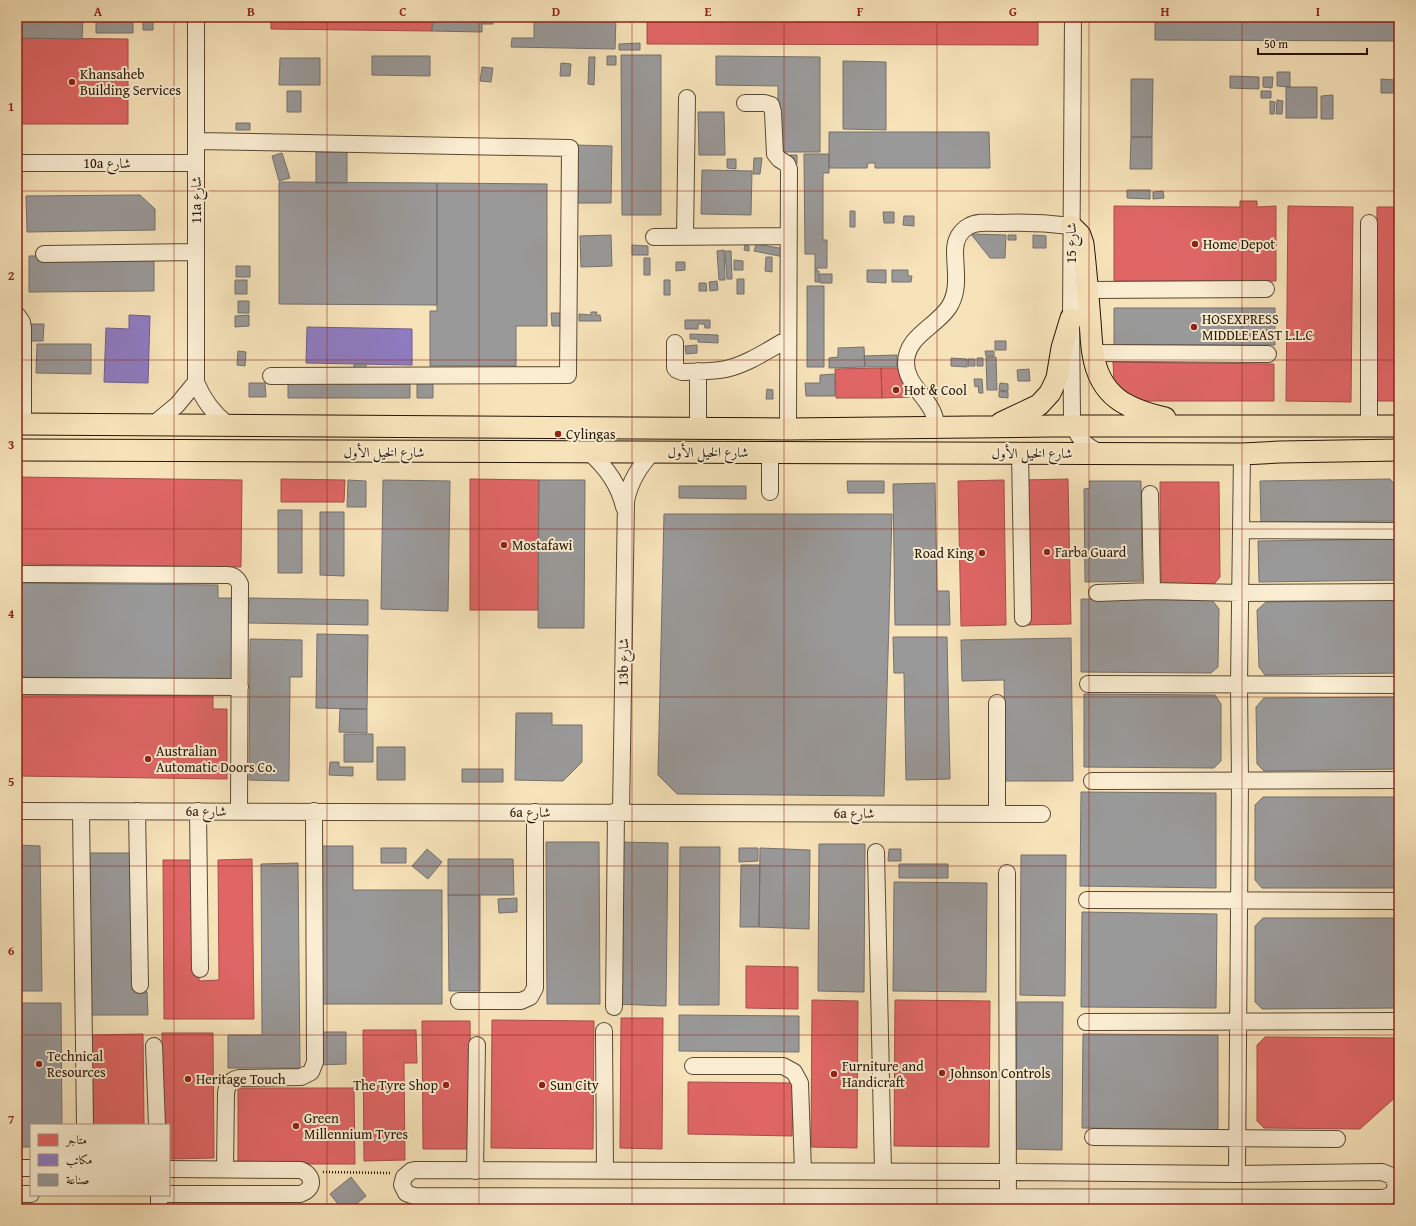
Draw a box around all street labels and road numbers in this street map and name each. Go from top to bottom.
street label: 10a شارع [83,153,131,175]
street label: 11a شارع [186,176,208,224]
street label: شارع 15 [1061,223,1083,263]
street label: شارع الخيل الأول [344,442,424,464]
street label: شارع الخيل الأول [668,442,748,464]
street label: شارع الخيل الأول [992,443,1072,465]
street label: 13b شارع [613,638,635,686]
street label: 6a شارع [186,801,226,823]
street label: 6a شارع [510,802,550,824]
street label: 6a شارع [834,803,874,825]

